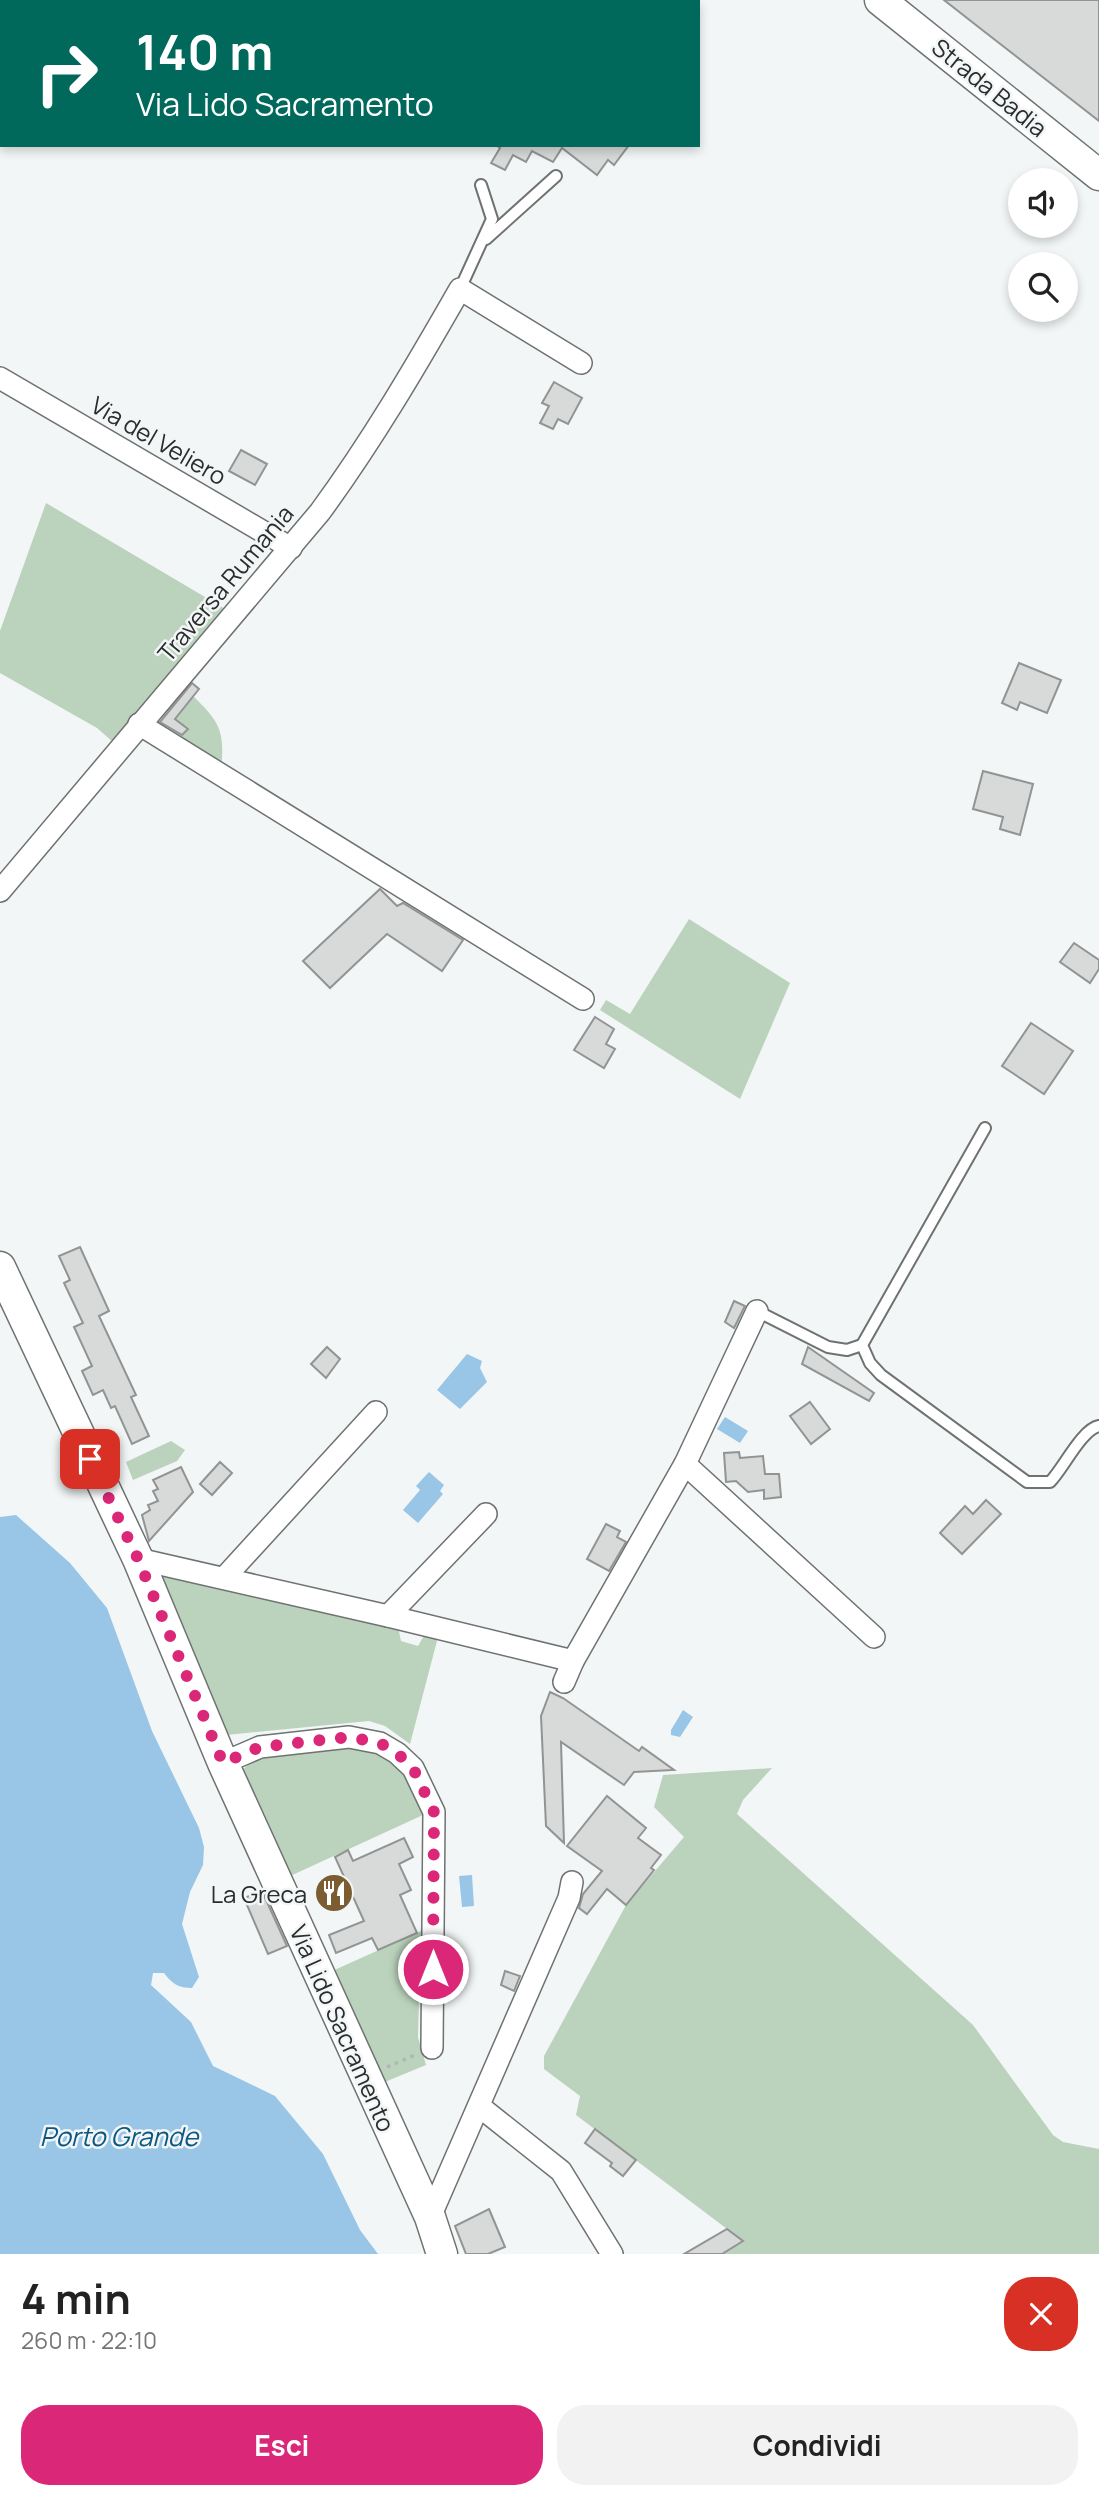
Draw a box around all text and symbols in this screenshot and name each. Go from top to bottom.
text: 140 m [136,18,273,85]
icon: right [21,28,112,119]
street label: Strada Badia [925,30,1055,144]
text: Via Lido Sacramento [136,82,434,126]
map controls [1008,168,1078,322]
button: sound [1008,168,1078,238]
button: search [1008,252,1078,322]
street label: Via del Veliero [85,388,233,492]
street label: Traversa Rumania [150,498,300,668]
pin [60,1429,120,1489]
icon: arrive [71,1440,109,1478]
restaurant icon: La Greca [313,1872,355,1914]
place label: La Greca [211,1877,307,1910]
street label: Via Lido Sacramento [283,1919,403,2137]
position arrow [396,1932,470,2006]
water label: Porto Grande [40,2118,200,2154]
text: 4 min [21,2269,131,2327]
button: close [1004,2277,1078,2351]
text: 260 m · 22:10 [21,2324,157,2356]
button: Esci [21,2405,543,2485]
button: Condividi [557,2405,1078,2485]

